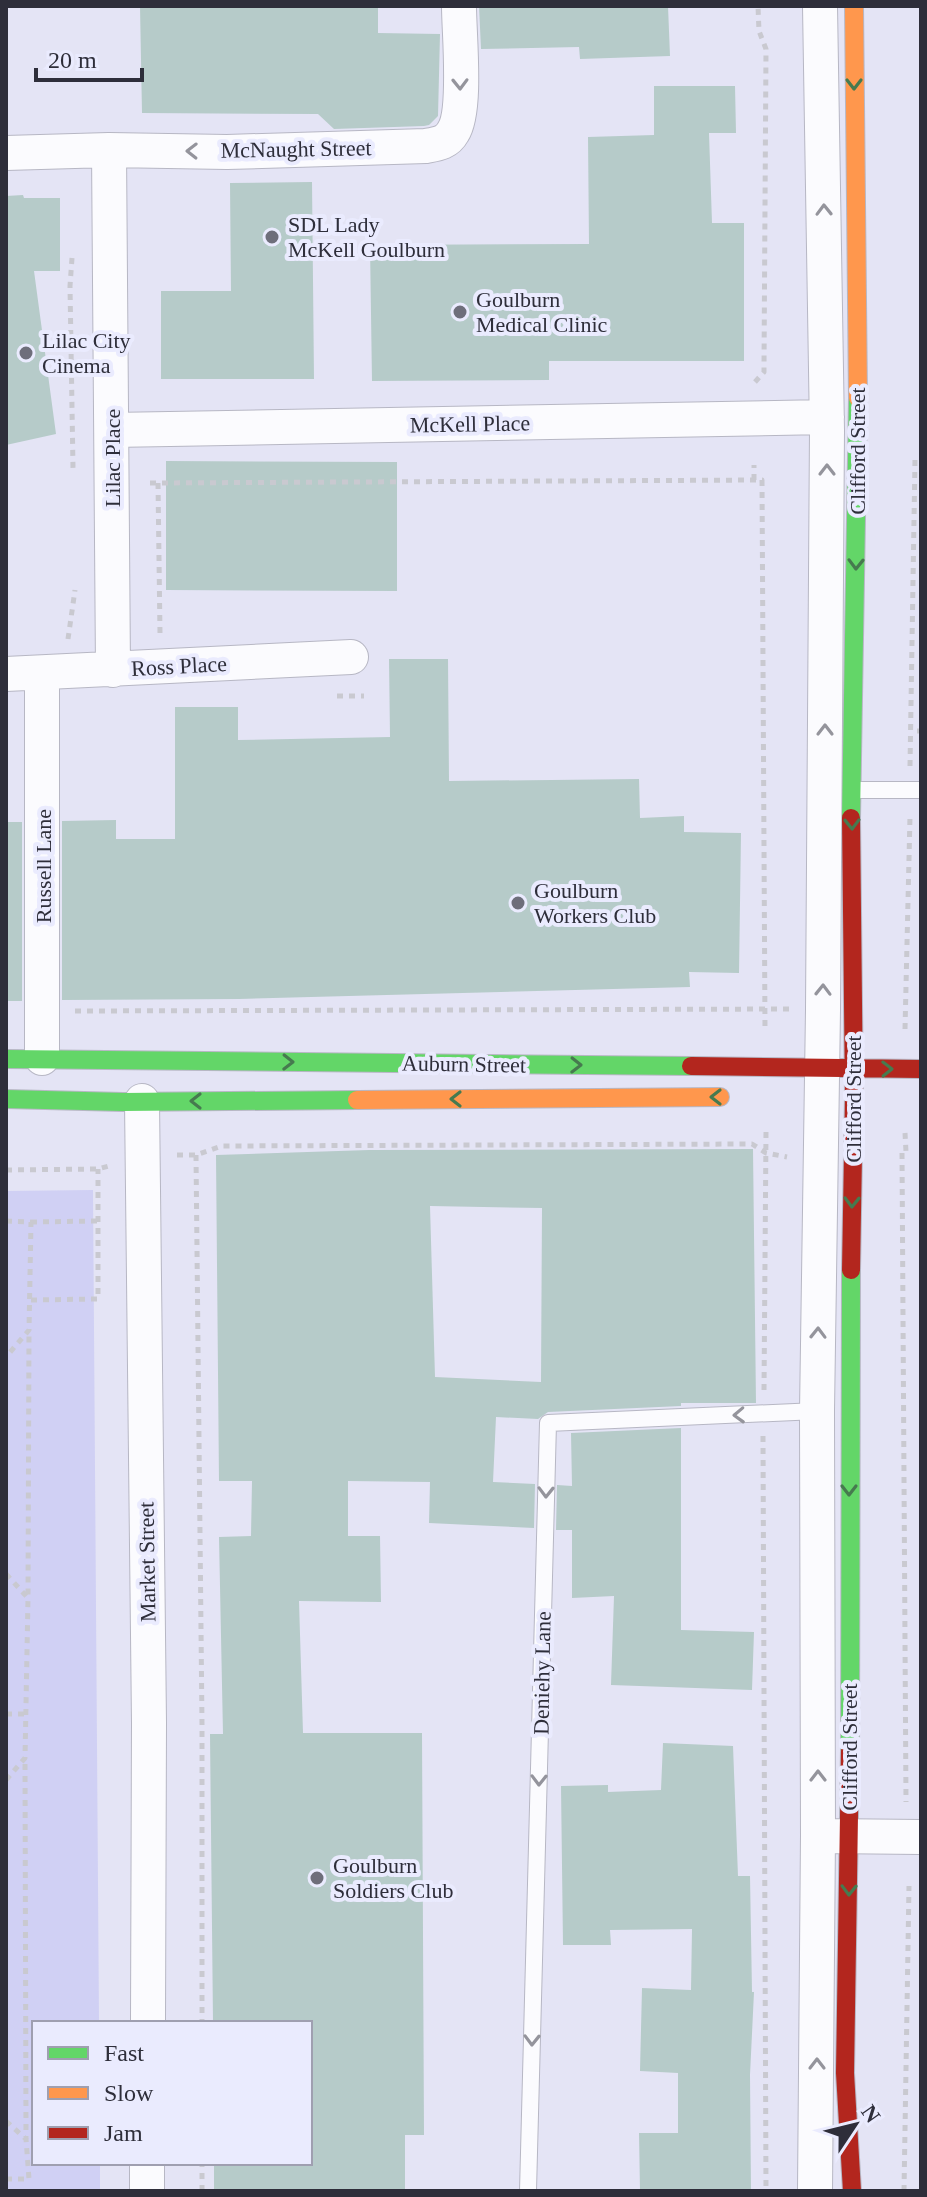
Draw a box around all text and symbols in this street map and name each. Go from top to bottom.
scale bar [36,32,142,82]
text: 20 m [48,47,97,73]
one-way arrow [451,78,469,91]
one-way arrow [845,78,863,91]
street label: McNaught Street [220,135,372,163]
one-way arrow [185,142,198,160]
one-way arrow [815,203,832,216]
place label: SDL Lady McKell Goulburn [288,212,445,262]
marker: SDL Lady McKell Goulburn [263,228,281,246]
place label: Goulburn Medical Clinic [476,287,608,337]
marker: Goulburn Medical Clinic [451,303,469,321]
place label: Lilac City Cinema [42,328,131,378]
marker: Lilac City Cinema [17,344,35,362]
street label: Clifford Street [845,387,870,515]
street label: Lilac Place [100,409,125,507]
street label: McKell Place [410,410,530,438]
one-way arrow [818,463,836,476]
one-way arrow [847,558,865,571]
street label: Ross Place [130,651,228,681]
one-way arrow [817,723,834,736]
street label: Russell Lane [31,809,56,923]
one-way arrow [843,818,861,831]
place label: Goulburn Workers Club [534,878,656,928]
marker: Goulburn Workers Club [509,894,527,912]
one-way arrow [814,983,832,996]
street label: Clifford Street [841,1035,866,1163]
street label: Auburn Street [402,1050,526,1078]
one-way arrow [282,1053,295,1070]
one-way arrow [570,1056,583,1074]
one-way arrow [881,1060,894,1078]
one-way arrow [709,1088,722,1105]
one-way arrow [449,1090,462,1107]
one-way arrow [189,1092,202,1109]
one-way arrow [844,1196,861,1209]
one-way arrow [809,1326,827,1339]
one-way arrow [732,1406,745,1423]
one-way arrow [840,1484,858,1497]
one-way arrow [538,1486,555,1499]
street label: Market Street [133,1502,161,1622]
street label: Deniehy Lane [528,1611,556,1735]
street label: Clifford Street [837,1683,862,1811]
one-way arrow [809,1769,827,1782]
one-way arrow [530,1774,548,1787]
place label: Goulburn Soldiers Club [333,1853,453,1903]
marker: Goulburn Soldiers Club [308,1869,326,1887]
one-way arrow [840,1884,857,1897]
legend [32,2021,312,2165]
one-way arrow [524,2034,541,2047]
text: Fast [104,2040,144,2066]
one-way arrow [808,2057,826,2070]
text: Slow [104,2080,154,2106]
north arrow [815,2085,895,2165]
text: N [856,2100,886,2128]
text: Jam [104,2120,143,2146]

